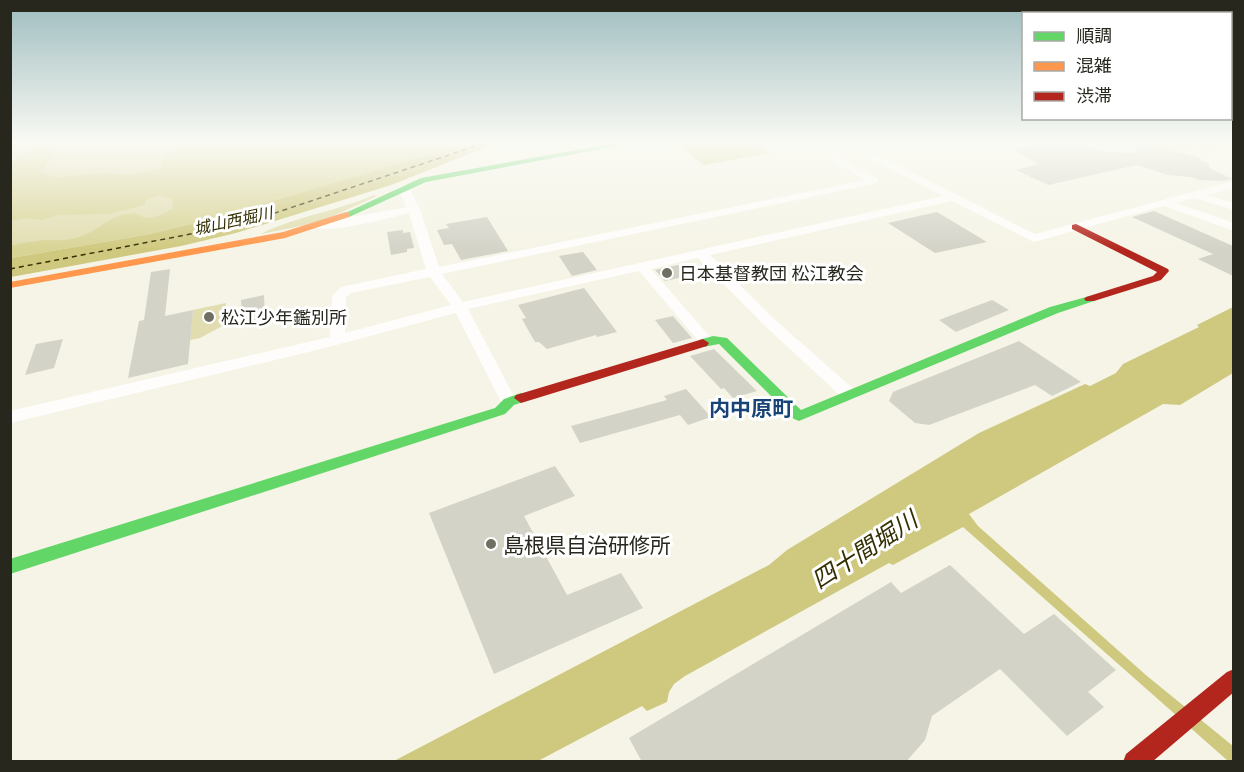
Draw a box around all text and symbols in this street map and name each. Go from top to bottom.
legend [1022,12,1232,120]
text: 順調 [1076,24,1112,46]
text: 混雑 [1076,54,1112,76]
text: 渋滞 [1076,84,1112,106]
water label: 城山西堀川 [192,202,276,238]
place label: 日本基督教団 松江教会 [679,262,864,284]
marker: 日本基督教団 松江教会 [660,266,674,280]
place label: 松江少年鑑別所 [221,306,347,328]
marker: 松江少年鑑別所 [202,310,216,324]
district label: 内中原町 [709,395,793,420]
water label: 四十間堀川 [806,503,925,594]
place label: 島根県自治研修所 [503,532,671,557]
marker: 島根県自治研修所 [484,537,498,551]

